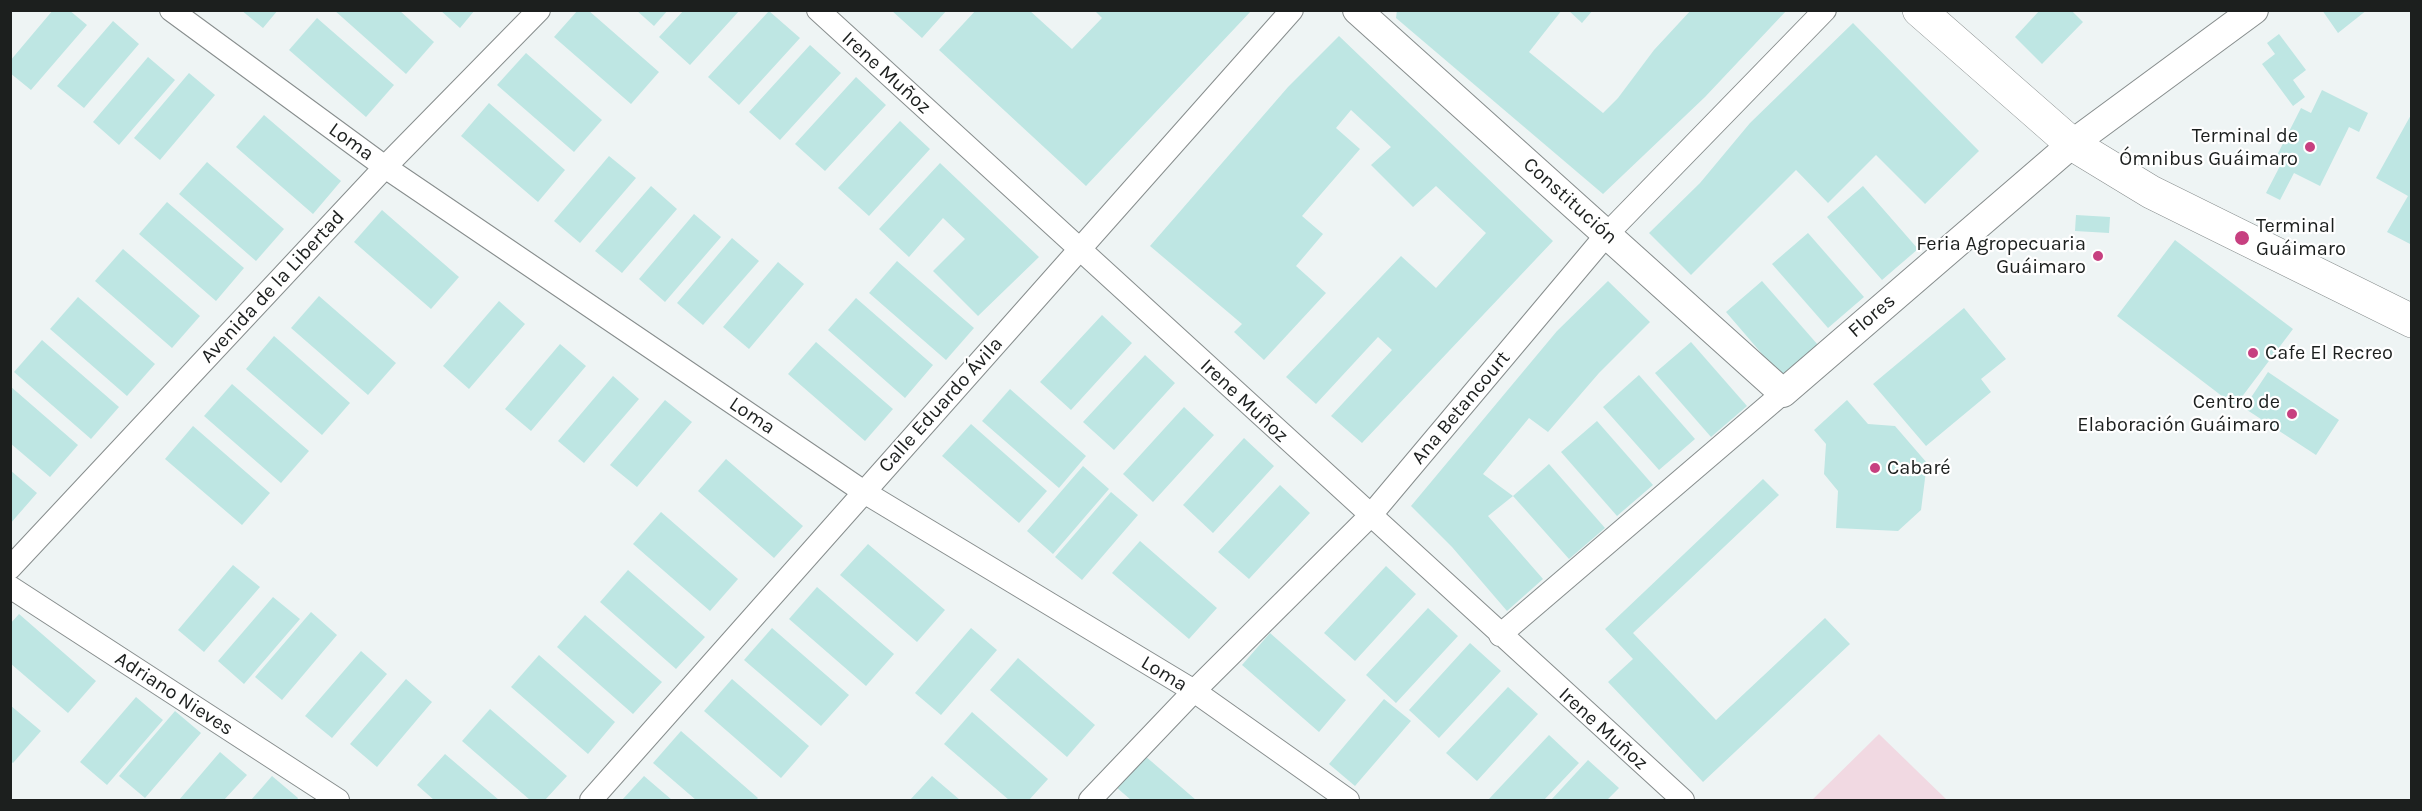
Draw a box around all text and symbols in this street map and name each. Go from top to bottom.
street label: Irene Muñoz [836,27,936,119]
street label: Loma [324,118,378,166]
place label: Terminal de Ómnibus Guáimaro [2119,124,2298,171]
marker: Terminal de Ómnibus Guáimaro [2303,140,2317,154]
street label: Constitución [1518,153,1622,249]
street label: Avenida de la Libertad [196,206,350,368]
place label: Terminal Guáimaro [2256,214,2346,261]
marker: Terminal Guáimaro [2233,229,2251,247]
place label: Feria Agropecuaria Guáimaro [1916,232,2086,279]
marker: Feria Agropecuaria Guáimaro [2091,249,2105,263]
street label: Flores [1843,289,1901,343]
street label: Calle Eduardo Ávila [874,332,1008,478]
place label: Cafe El Recreo [2265,341,2393,365]
street label: Ana Betancourt [1407,346,1515,470]
marker: Cafe El Recreo [2246,346,2260,360]
street label: Irene Muñoz [1195,354,1293,448]
place label: Centro de Elaboración Guáimaro [2077,390,2280,437]
street label: Loma [725,392,779,440]
marker: Centro de Elaboración Guáimaro [2285,407,2299,421]
place label: Cabaré [1887,456,1951,480]
marker: Cabaré [1868,461,1882,475]
street label: Adriano Nieves [110,647,238,741]
street label: Loma [1136,651,1192,697]
street label: Irene Muñoz [1553,683,1653,775]

